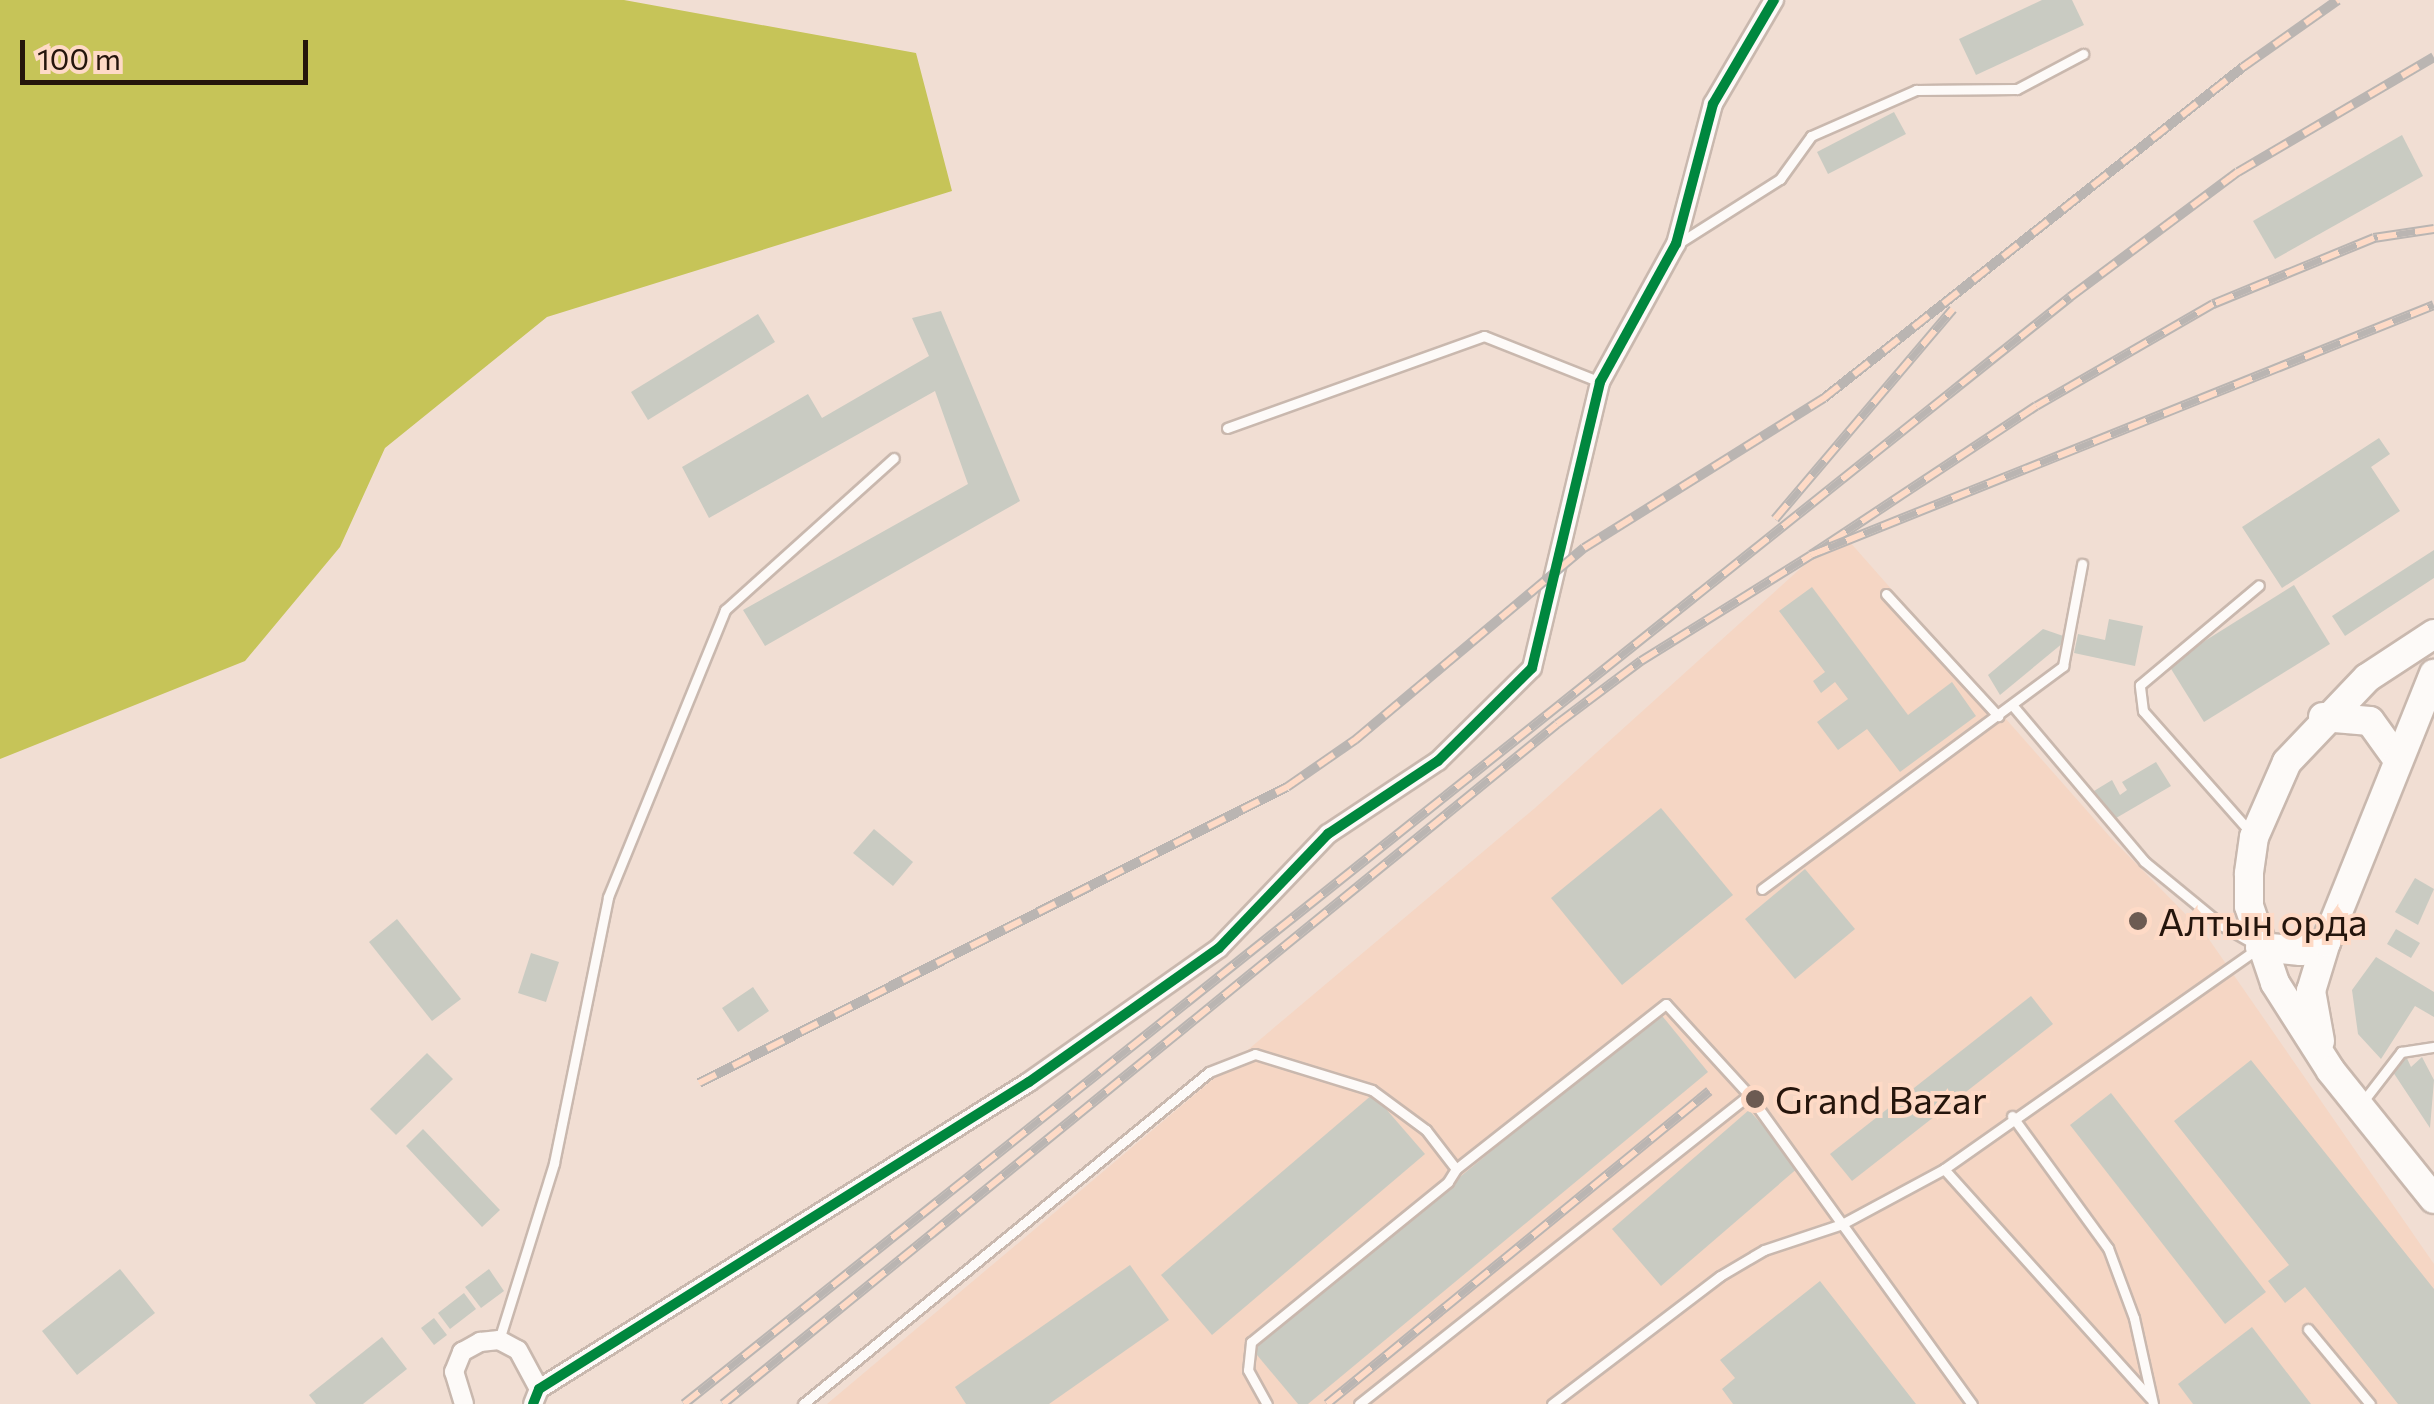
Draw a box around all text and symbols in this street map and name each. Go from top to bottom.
scale bar [25,20,312,82]
text: 100 m [37,39,121,76]
place label: Алтын орда [2158,898,2367,944]
marker: Алтын орда [2127,910,2149,932]
place label: Grand Bazar [1775,1076,1987,1122]
marker: Grand Bazar [1744,1088,1766,1110]

